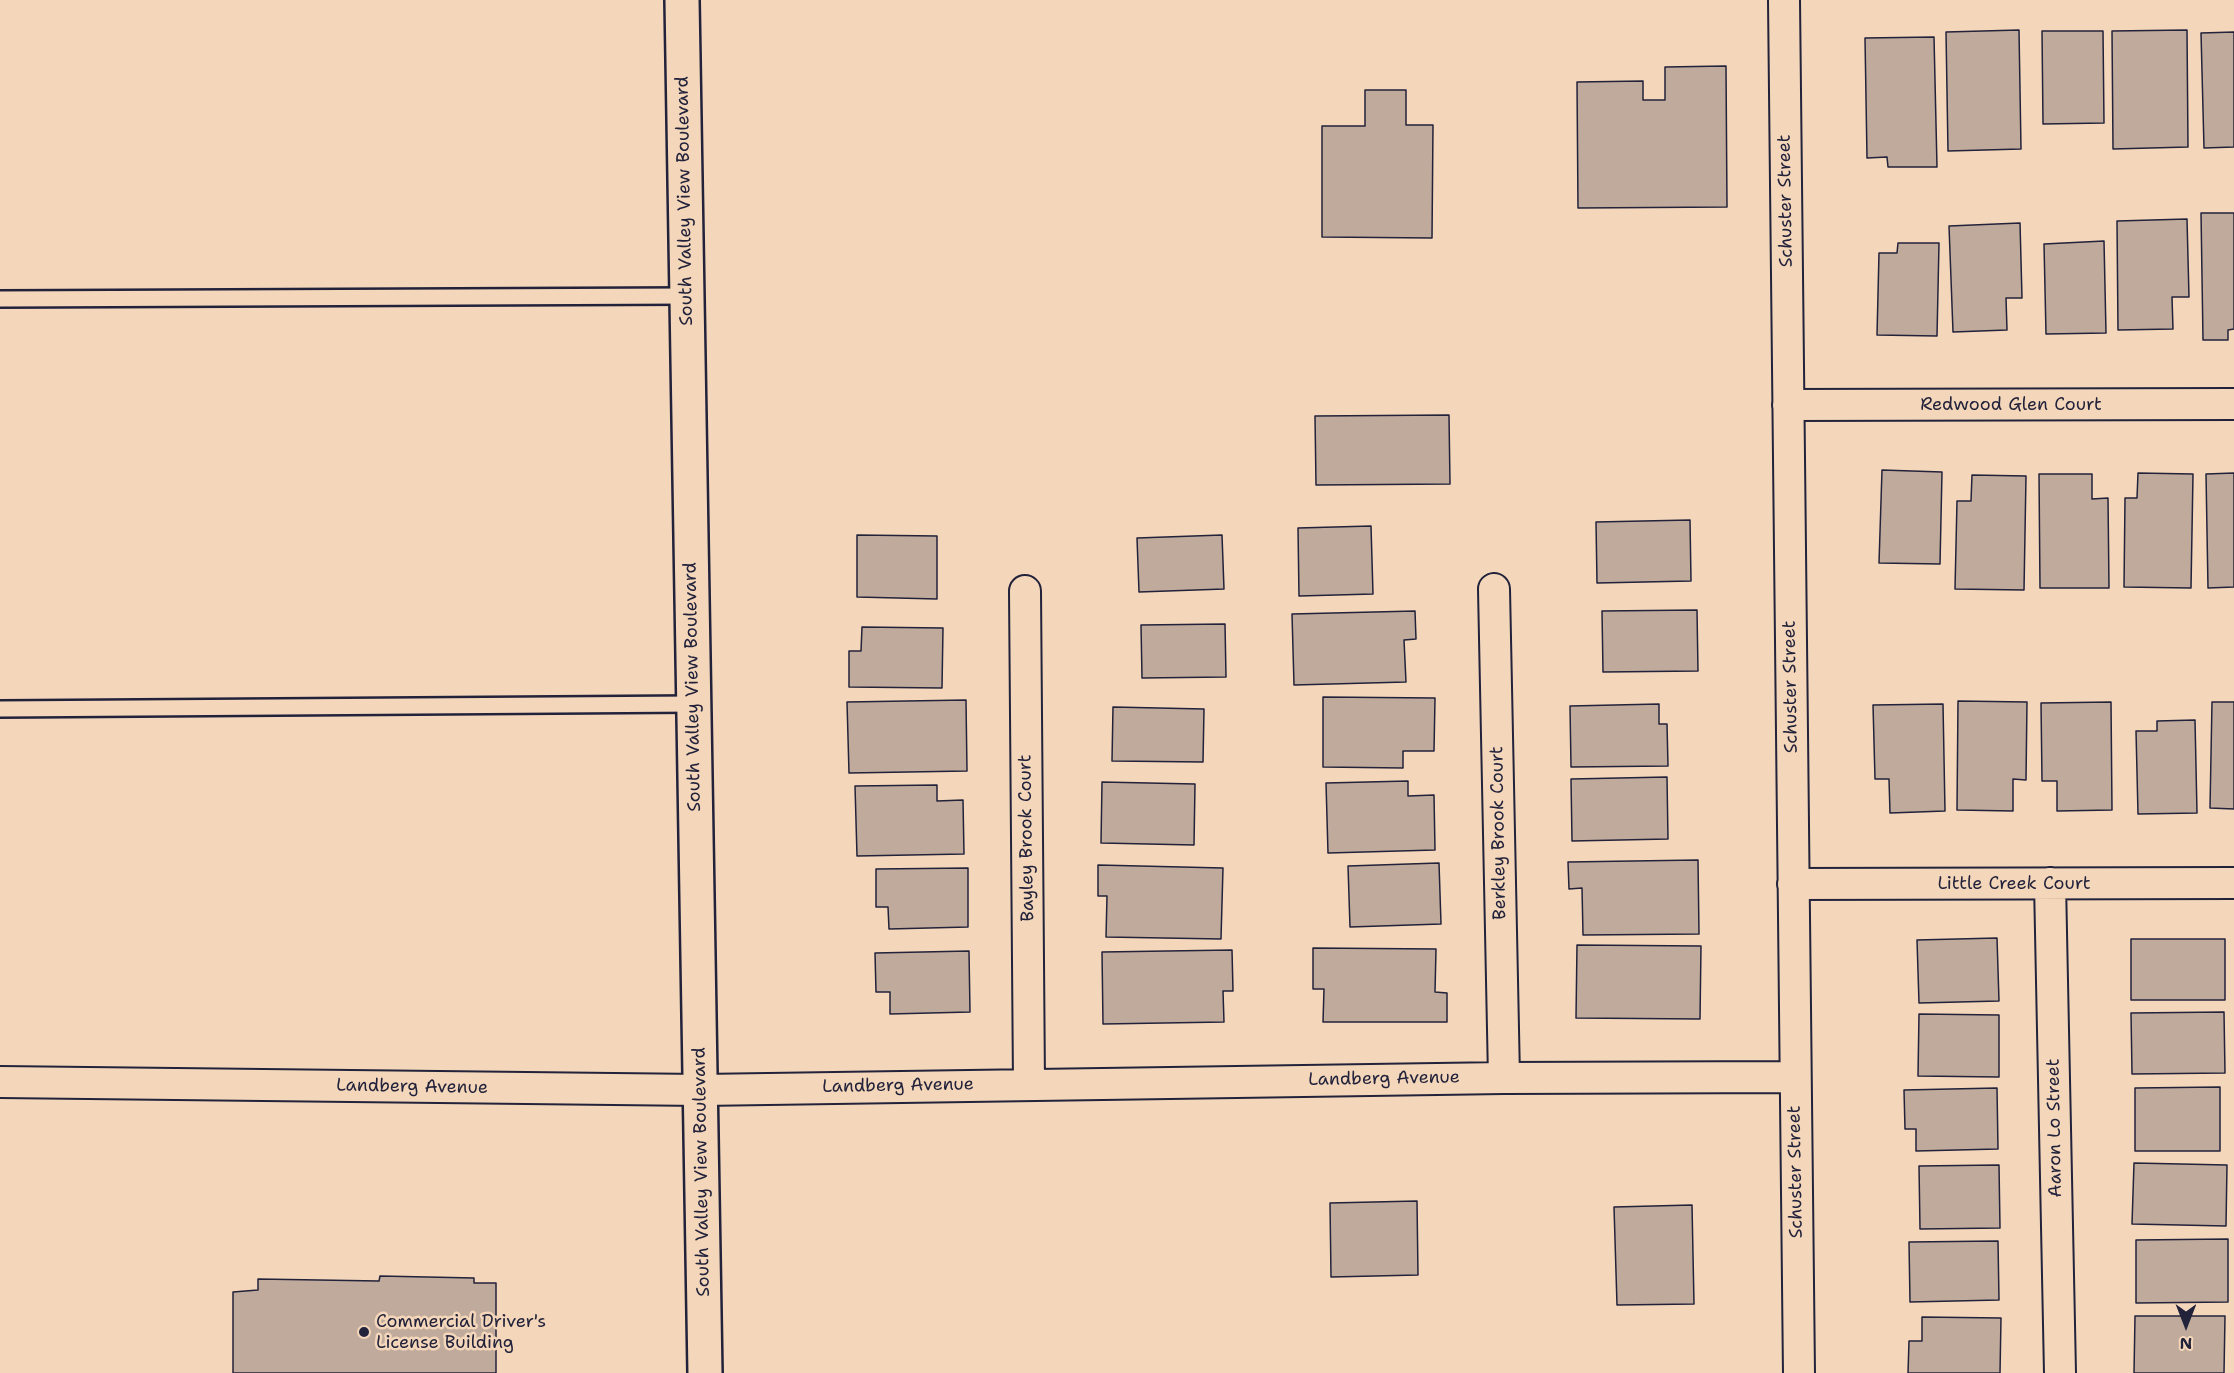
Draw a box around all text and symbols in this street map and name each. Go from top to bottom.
street label: South Valley View Boulevard [672,76,698,326]
street label: Schuster Street [1774,134,1798,268]
street label: Redwood Glen Court [1920,394,2102,416]
street label: South Valley View Boulevard [680,562,706,812]
street label: Schuster Street [1779,620,1803,754]
street label: Berkley Brook Court [1487,746,1511,920]
street label: Bayley Brook Court [1015,754,1039,922]
street label: Little Creek Court [1937,873,2091,895]
street label: South Valley View Boulevard [689,1047,715,1297]
street label: Aaron Lo Street [2043,1058,2067,1198]
street label: Landberg Avenue [1308,1067,1460,1091]
street label: Landberg Avenue [822,1074,974,1098]
street label: Landberg Avenue [336,1075,488,1099]
street label: Schuster Street [1784,1105,1808,1239]
north arrow [2156,1295,2216,1355]
place label: Commercial Driver's License Building [376,1311,546,1354]
marker: Commercial Driver's License Building [357,1325,371,1339]
text: N [2180,1333,2192,1354]

